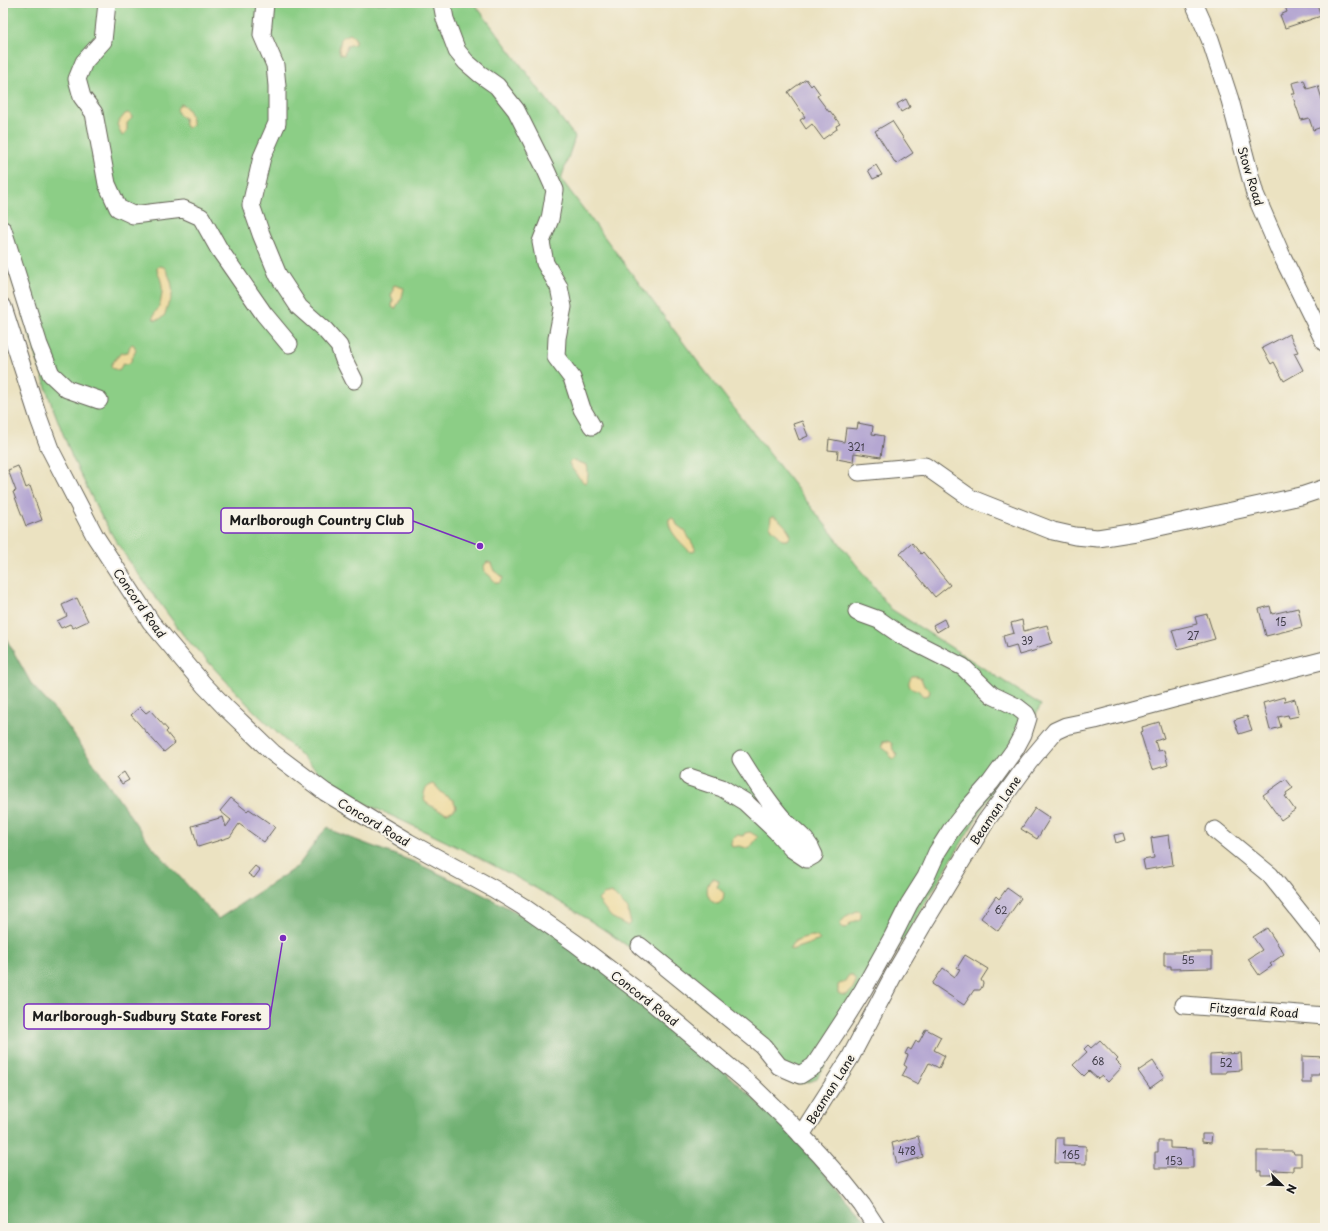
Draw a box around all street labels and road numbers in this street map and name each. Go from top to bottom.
street label: Stow Road [1233,144,1269,208]
street label: Concord Road [109,565,171,641]
street label: Beaman Lane [965,772,1025,848]
street label: Concord Road [335,793,413,851]
street label: Concord Road [607,966,683,1030]
street label: Fitzgerald Road [1209,998,1299,1022]
street label: Beaman Lane [801,1050,859,1128]

